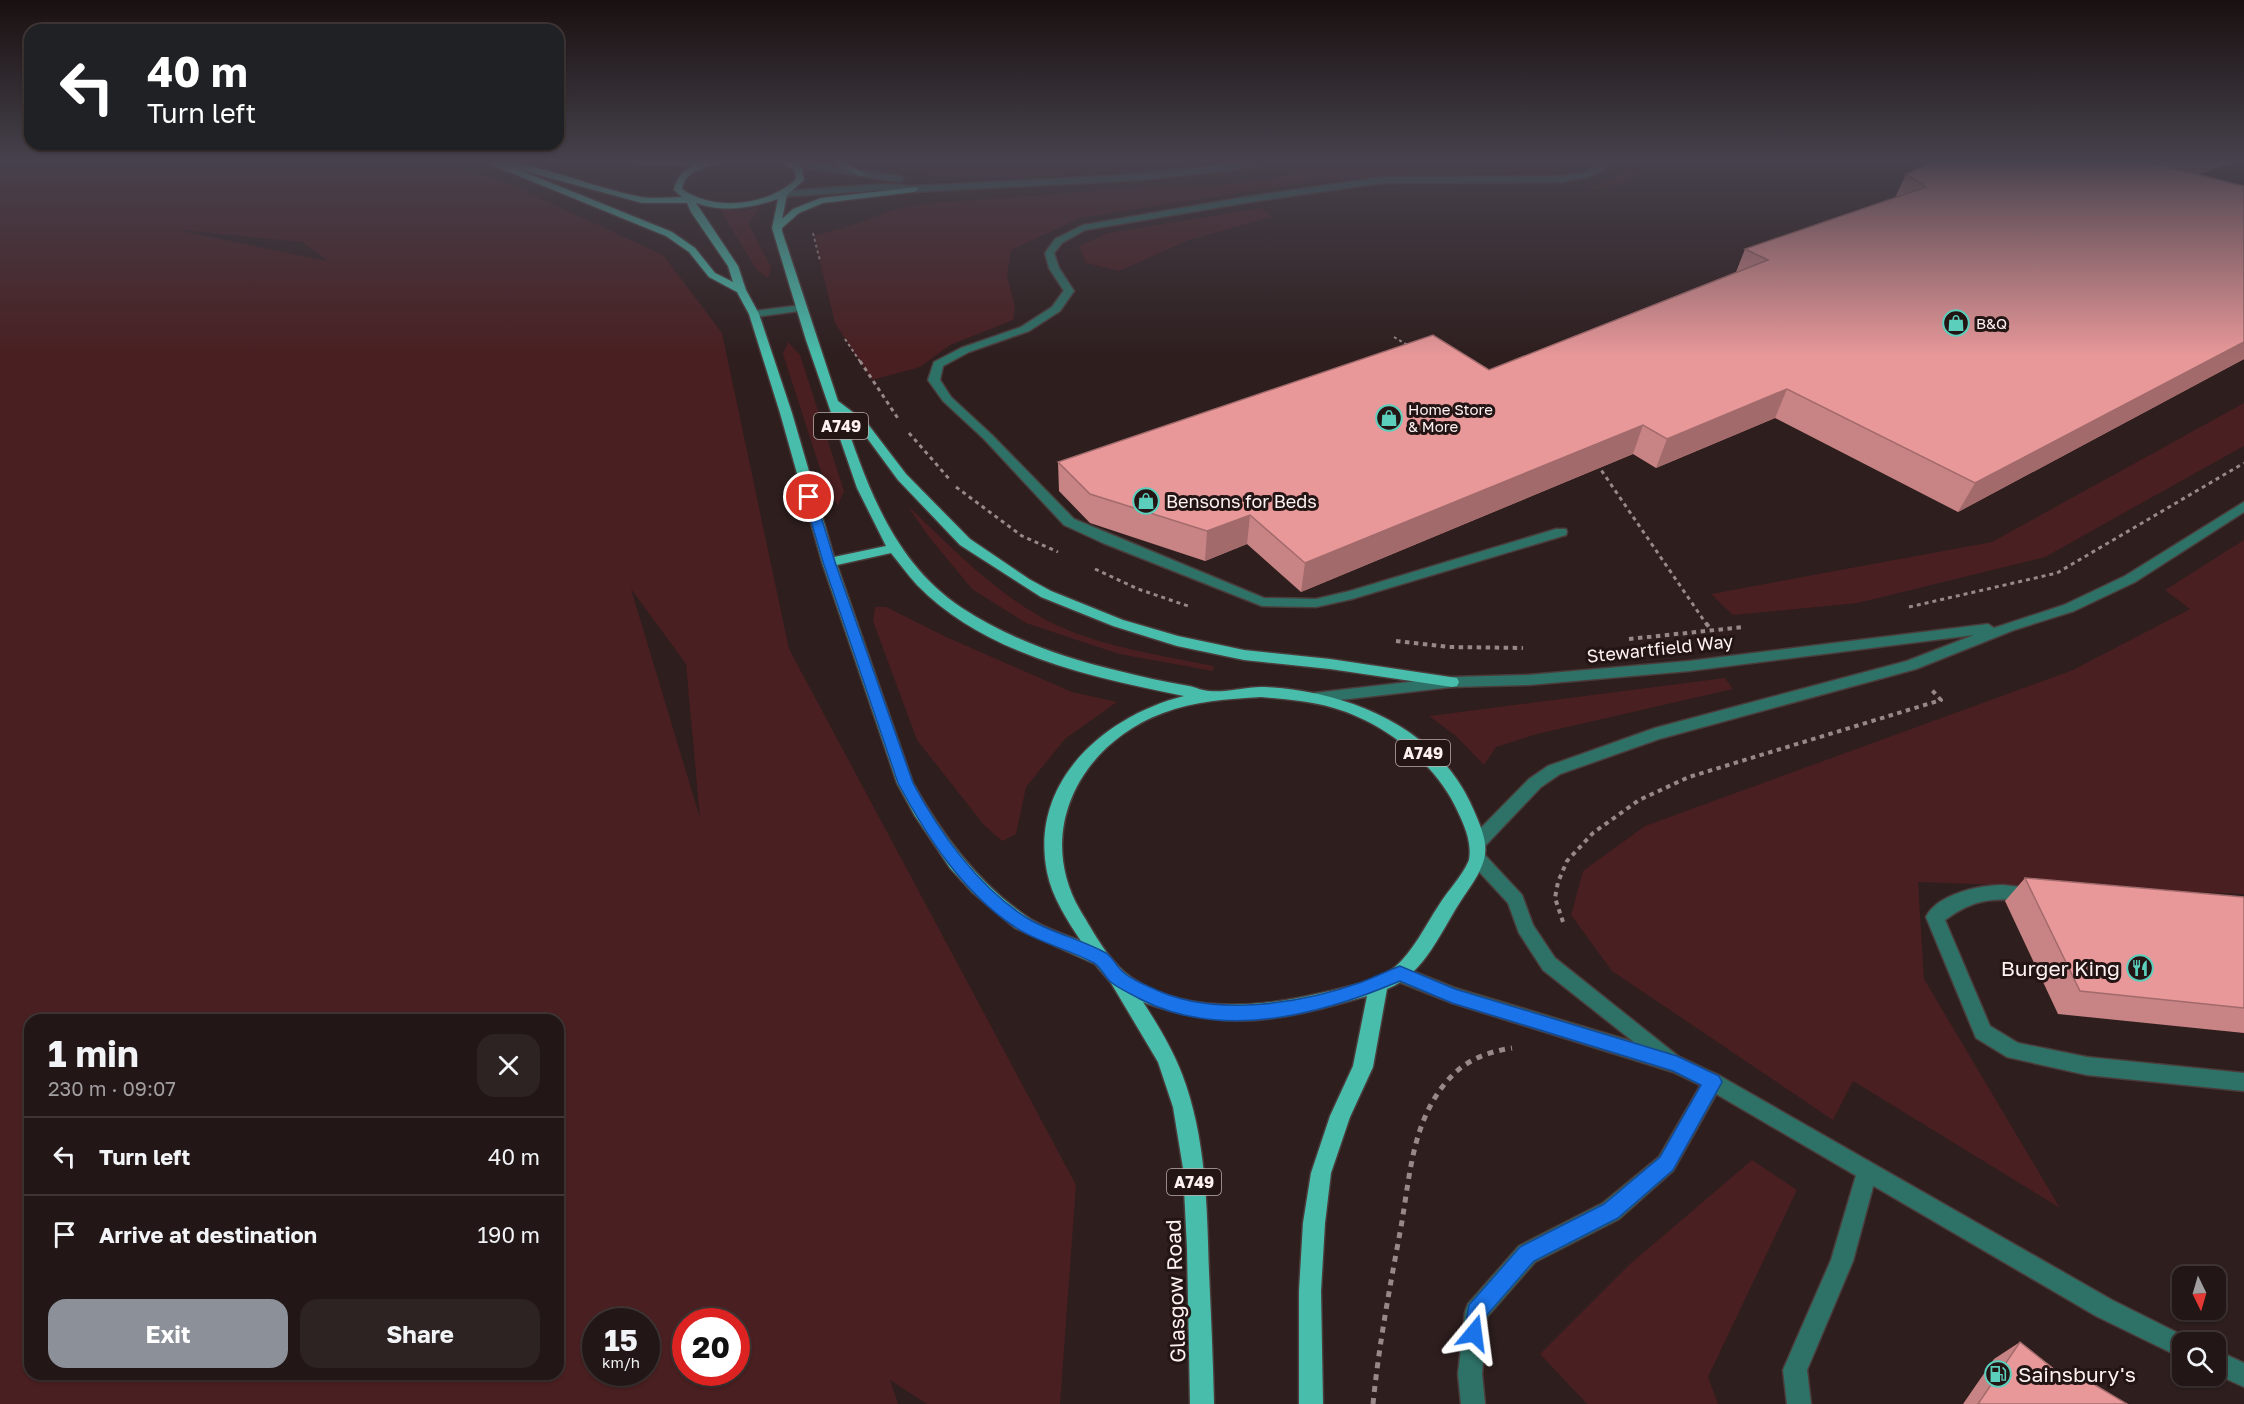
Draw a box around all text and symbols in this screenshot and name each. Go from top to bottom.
text: 40 m [147,46,248,96]
icon: left [48,48,126,126]
text: Turn left [147,97,256,129]
shop icon: B&Q [1941,308,1971,338]
place label: B&Q [1976,314,2007,332]
place label: Home Store & More [1408,400,1493,435]
shop icon: Home Store & More [1374,403,1404,433]
road number: A749 [814,413,868,439]
pin [783,471,834,522]
icon: arrive [792,480,825,513]
shop icon: Bensons for Beds [1131,486,1161,516]
place label: Bensons for Beds [1166,490,1317,512]
street label: Stewartfield Way [1586,629,1734,667]
road number: A749 [1396,740,1450,766]
restaurant icon: Burger King [2125,953,2155,983]
place label: Burger King [2001,955,2120,981]
text: 1 min [48,1032,139,1075]
button: close [477,1034,540,1097]
text: 230 m · 09:07 [48,1076,176,1100]
icon: left [48,1140,81,1173]
text: Turn left [99,1143,190,1170]
text: 40 m [488,1143,540,1170]
road number: A749 [1167,1169,1221,1195]
icon: arrive [48,1218,81,1251]
street label: Glasgow Road [1160,1219,1190,1363]
text: Arrive at destination [99,1221,317,1248]
text: 190 m [477,1221,540,1248]
north arrow [2172,1266,2226,1320]
map controls [2172,1266,2226,1386]
button: Exit [48,1299,288,1368]
button: Share [300,1299,540,1368]
position arrow [1442,1301,1506,1365]
speed limit sign: 20 [672,1308,750,1386]
text: 15 [604,1322,638,1358]
button: search [2172,1332,2226,1386]
text: km/h [602,1353,640,1371]
fuel station icon: Sainsbury's [1983,1359,2013,1389]
place label: Sainsbury's [2018,1361,2136,1387]

